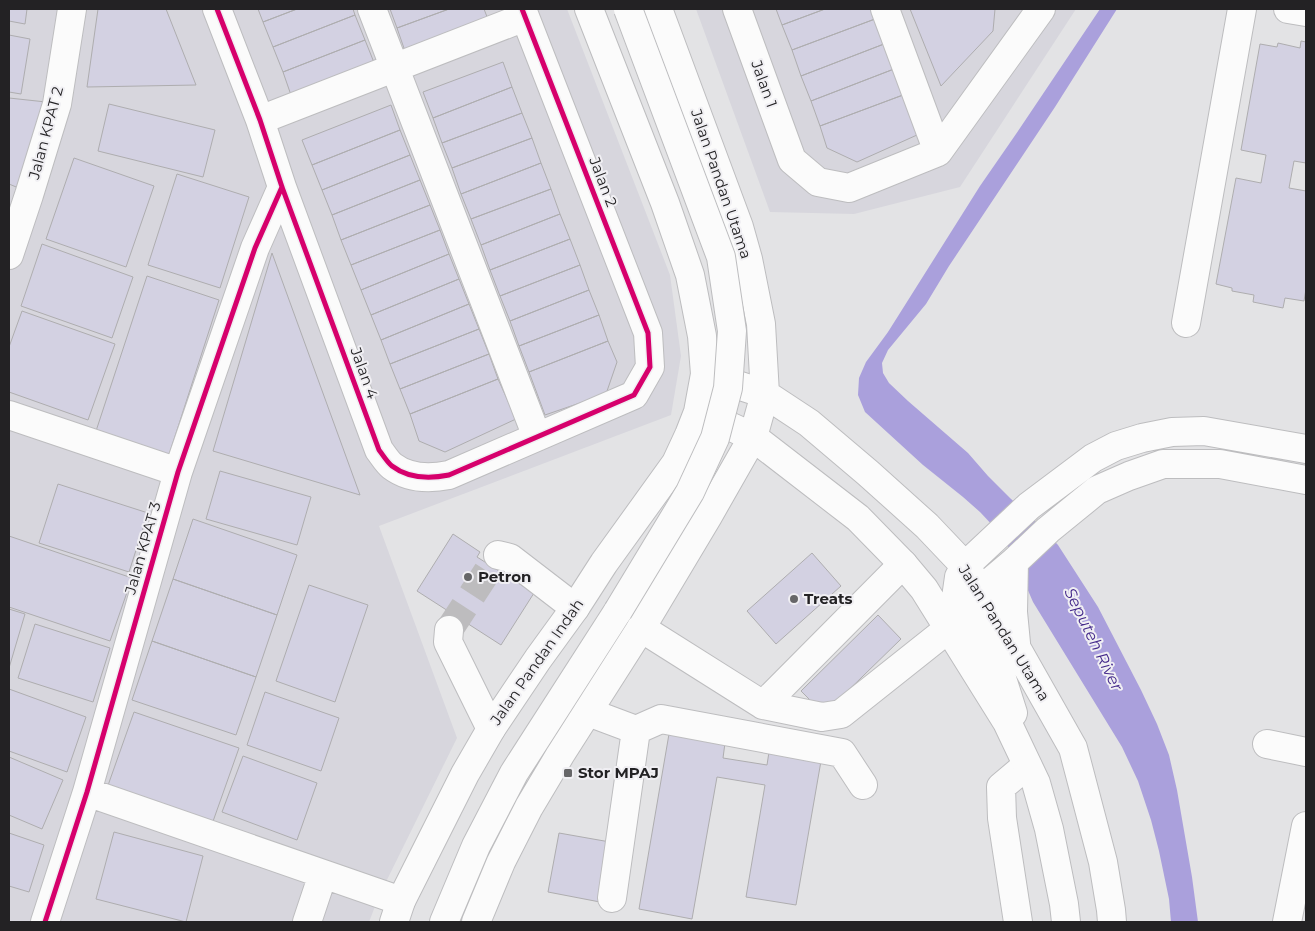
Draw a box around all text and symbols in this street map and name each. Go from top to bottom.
street label: Jalan 1 [747,57,782,110]
street label: Jalan KPAT 2 [24,84,67,182]
street label: Jalan Pandan Utama [687,105,756,261]
street label: Jalan 2 [585,153,622,209]
street label: Jalan 4 [346,344,383,401]
street label: Jalan KPAT 3 [120,499,165,597]
street label: Jalan Pandan Utama [954,560,1054,704]
place label: Petron [478,567,531,586]
marker: Petron [462,571,474,583]
water label: Seputeh River [1060,585,1127,694]
place label: Treats [804,589,852,608]
marker: Treats [788,593,800,605]
street label: Jalan Pandan Indah [485,595,587,729]
place label: Stor MPAJ [578,763,659,782]
marker: Stor MPAJ [562,767,574,779]

